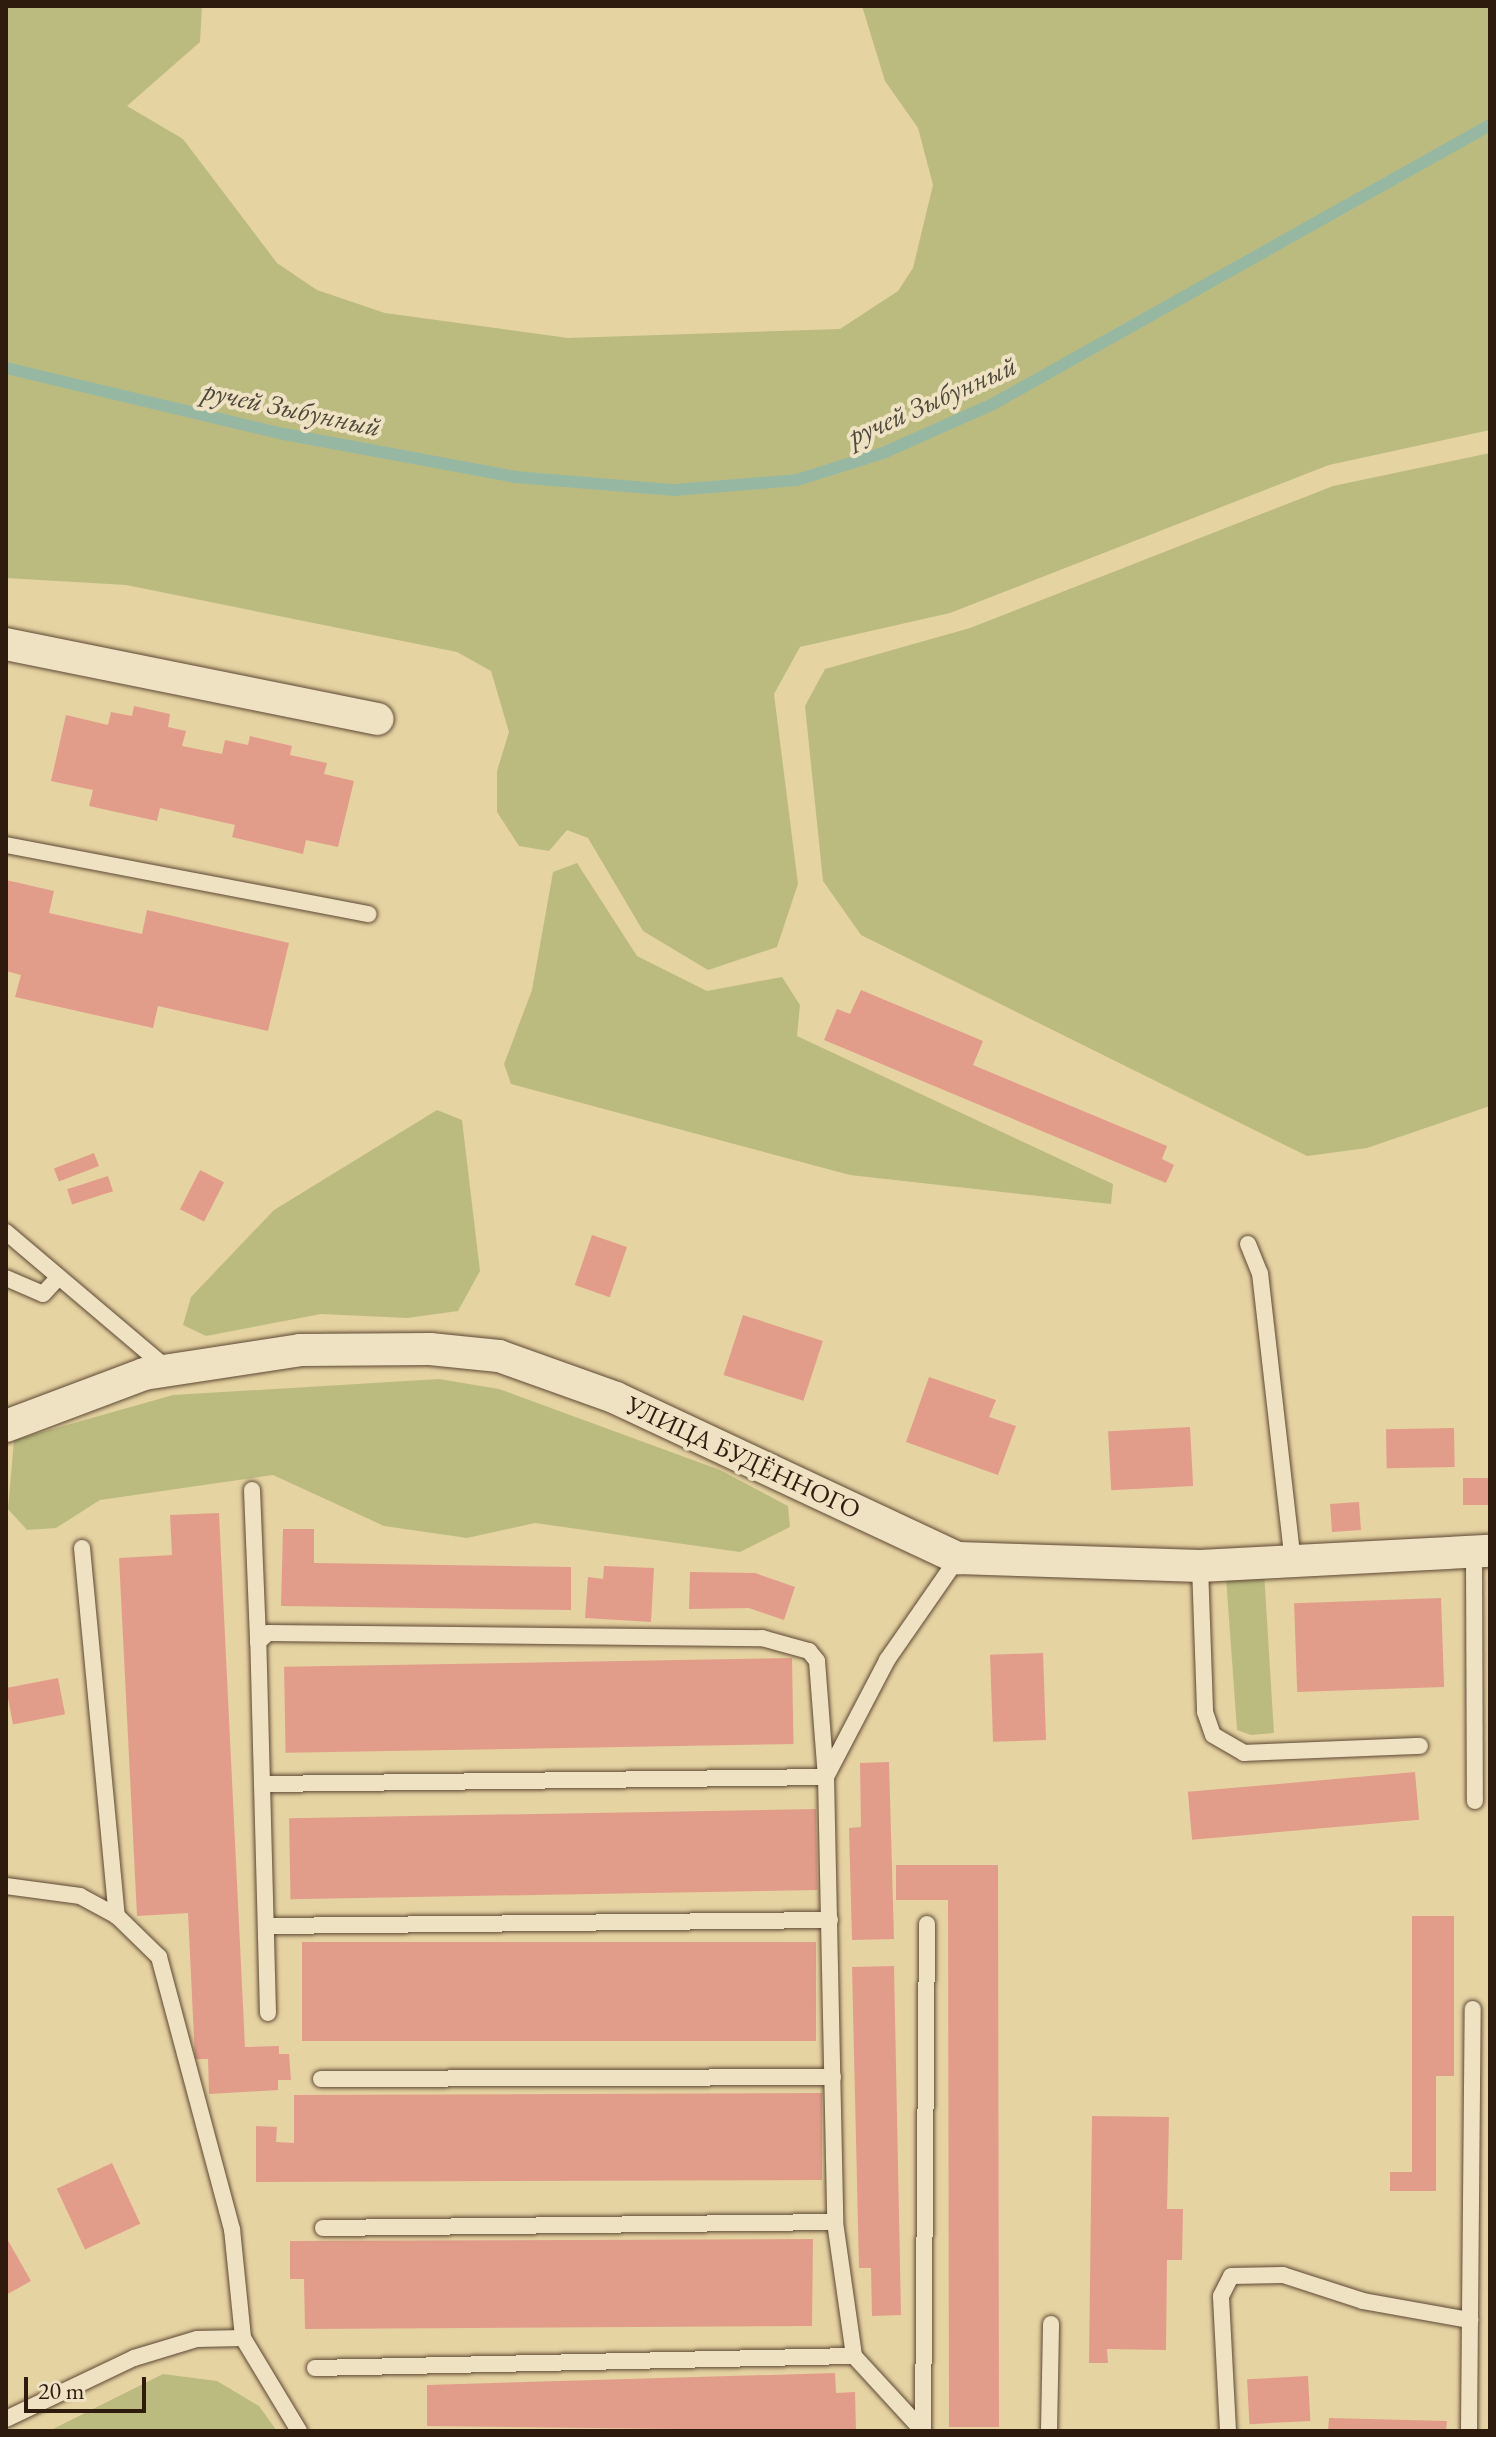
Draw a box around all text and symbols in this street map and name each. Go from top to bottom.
water label: ручей Зыбунный [843,348,1021,452]
water label: ручей Зыбунный [200,373,384,443]
street label: УЛИЦА БУДЁННОГО [621,1390,865,1526]
scale bar [28,2361,150,2411]
text: 20 m [38,2375,85,2406]

